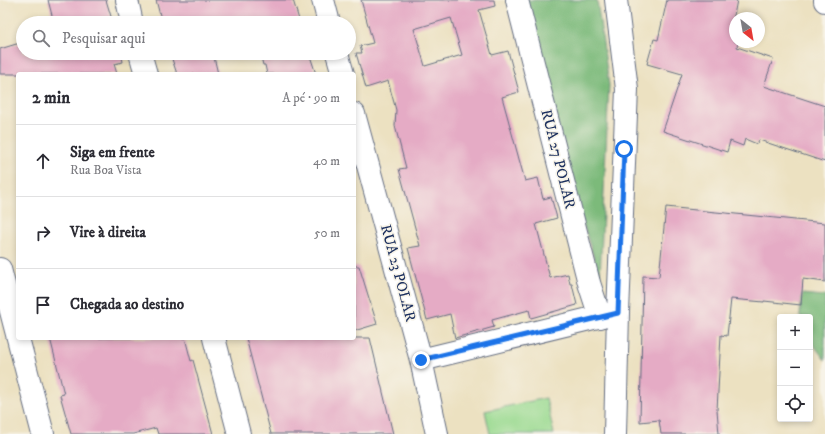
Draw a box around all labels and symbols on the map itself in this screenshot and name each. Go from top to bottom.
north arrow [729,12,765,48]
street label: RUA 27 POLAR [536,107,580,211]
route start [615,140,633,158]
street label: RUA 23 POLAR [376,222,420,324]
route end [412,351,430,369]

